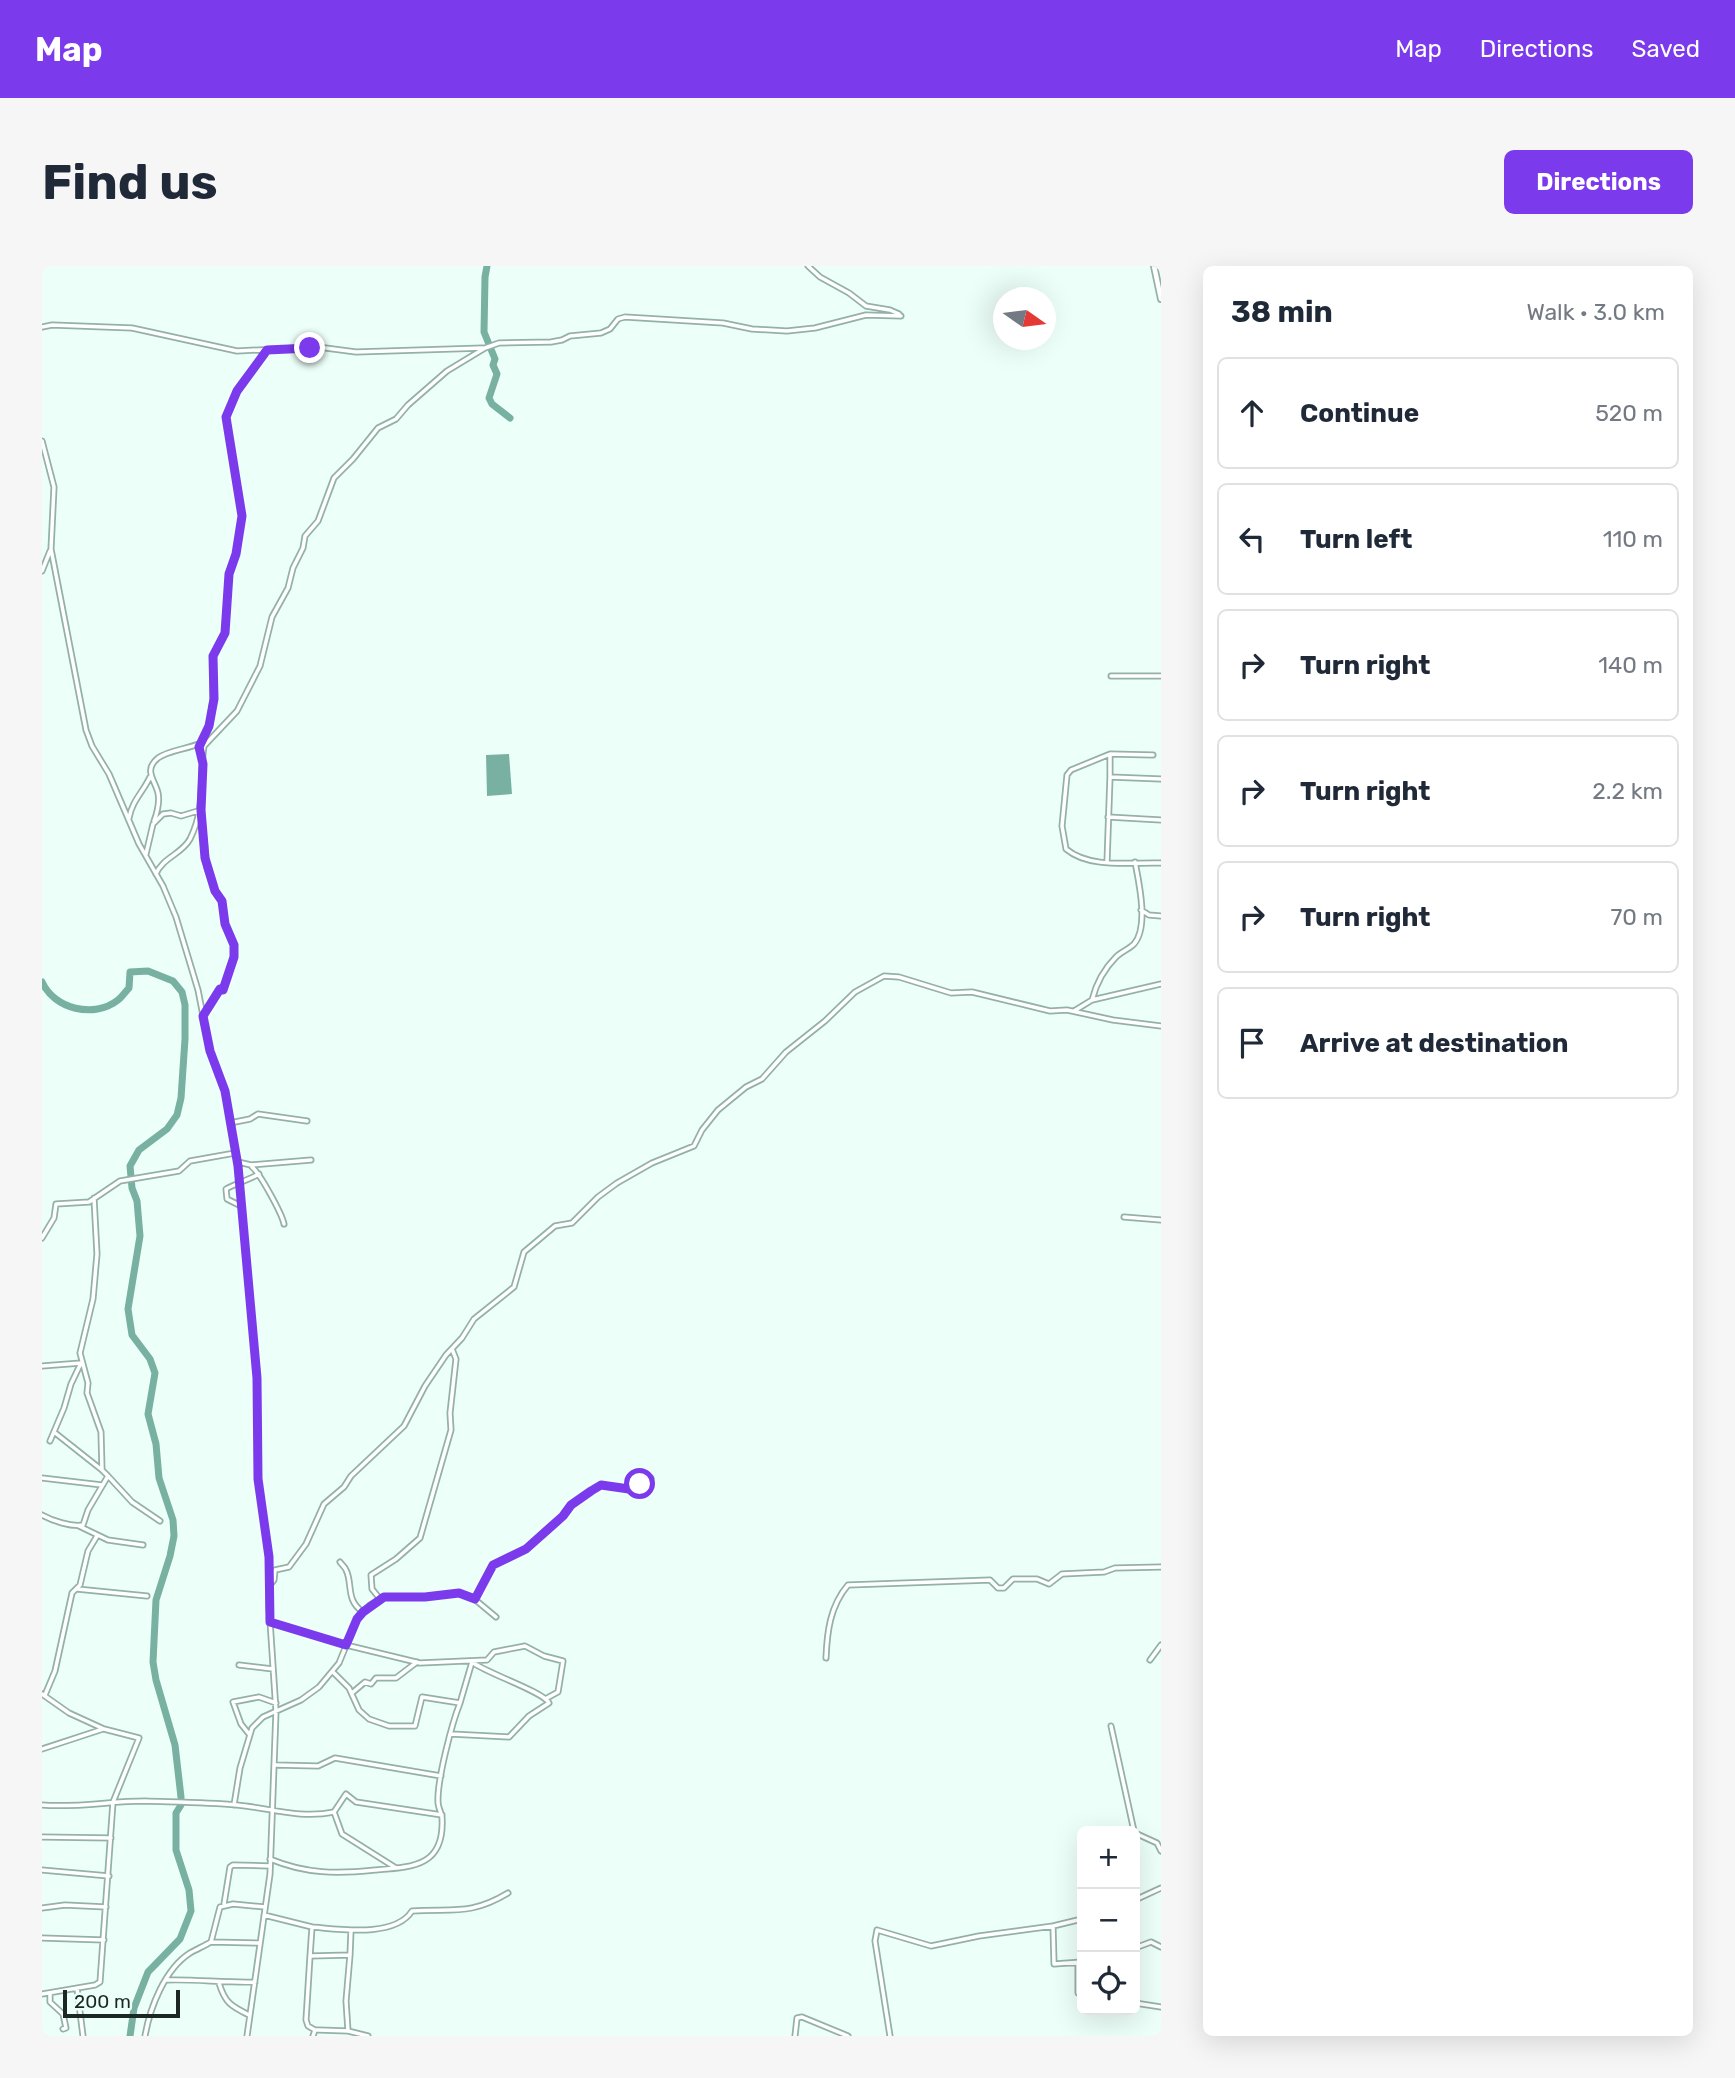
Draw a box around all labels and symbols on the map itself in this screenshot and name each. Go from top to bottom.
north arrow [993,287,1056,350]
route end [294,332,325,363]
route start [624,1468,655,1499]
scale bar [63,1987,180,2019]

